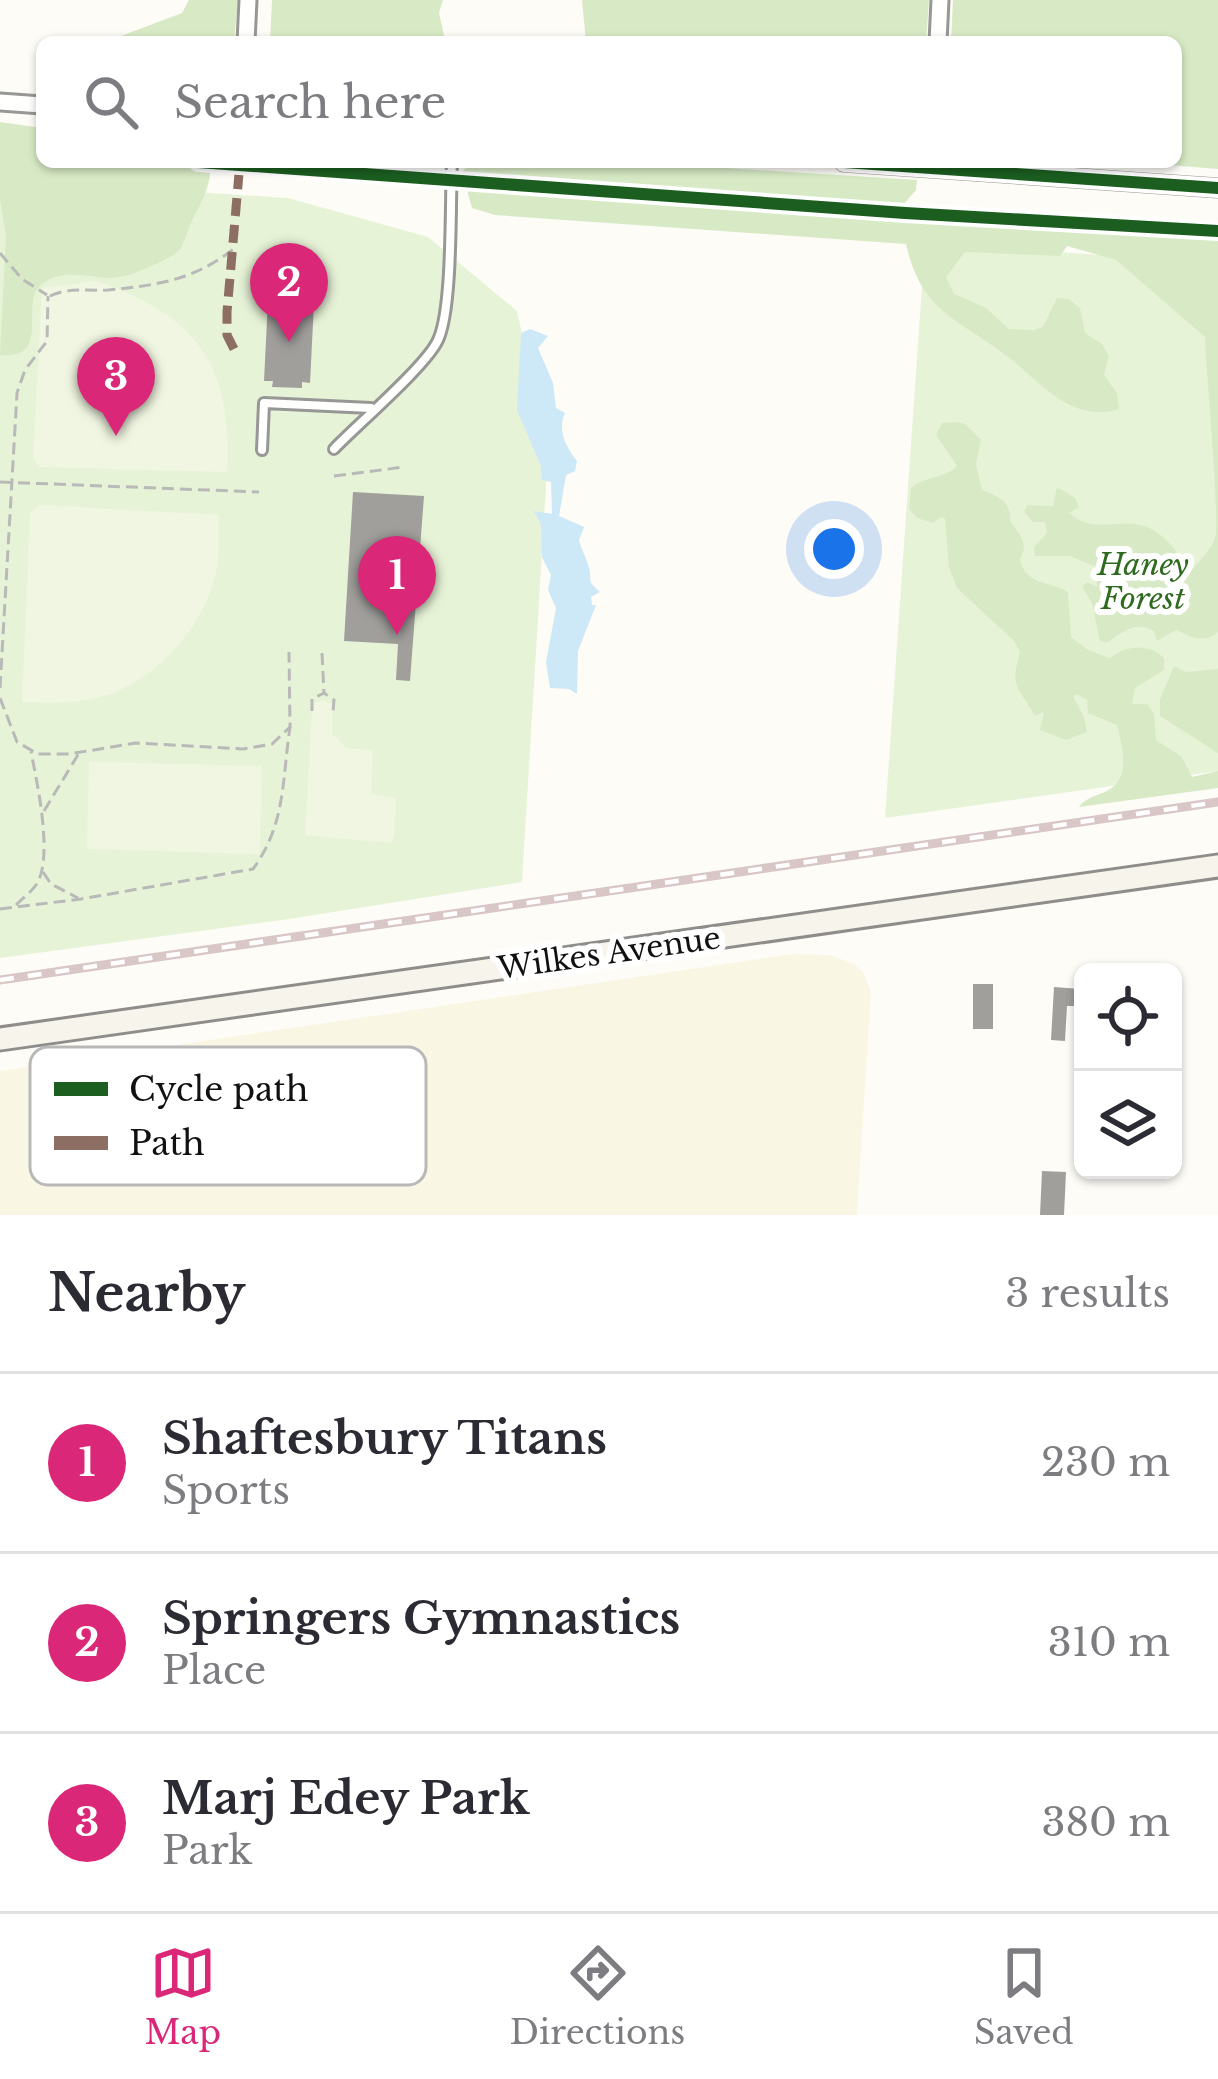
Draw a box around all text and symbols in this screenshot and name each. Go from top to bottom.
search box [36,36,1182,168]
icon: search [78,69,144,135]
text: Search here [174,74,446,130]
pin: 2 [250,243,328,342]
pin: 3 [77,337,155,436]
your location [804,519,864,579]
pin: 1 [358,536,436,635]
park label: Haney Forest [1096,546,1189,617]
street label: Wilkes Avenue [494,919,723,987]
map controls [1074,963,1182,1179]
button: locate [1074,963,1182,1071]
legend [30,1047,426,1185]
text: Cycle path [129,1069,309,1110]
button: layers [1074,1071,1182,1179]
text: Path [129,1123,205,1164]
text: Nearby [48,1262,245,1325]
text: 3 results [1005,1269,1170,1318]
text: Shaftesbury Titans [162,1410,607,1466]
text: 1 [78,1438,96,1487]
text: 230 m [1041,1438,1170,1487]
text: Sports [162,1466,290,1515]
text: Springers Gymnastics [162,1590,680,1646]
text: 2 [74,1618,100,1667]
text: 310 m [1048,1618,1170,1667]
text: Place [162,1646,266,1695]
text: Marj Edey Park [162,1770,530,1826]
text: 3 [75,1798,99,1847]
text: 380 m [1041,1798,1170,1847]
text: Park [162,1826,253,1875]
tab: Map [144,1940,221,2053]
tab: Directions [510,1940,685,2053]
tab: Saved [974,1940,1074,2053]

